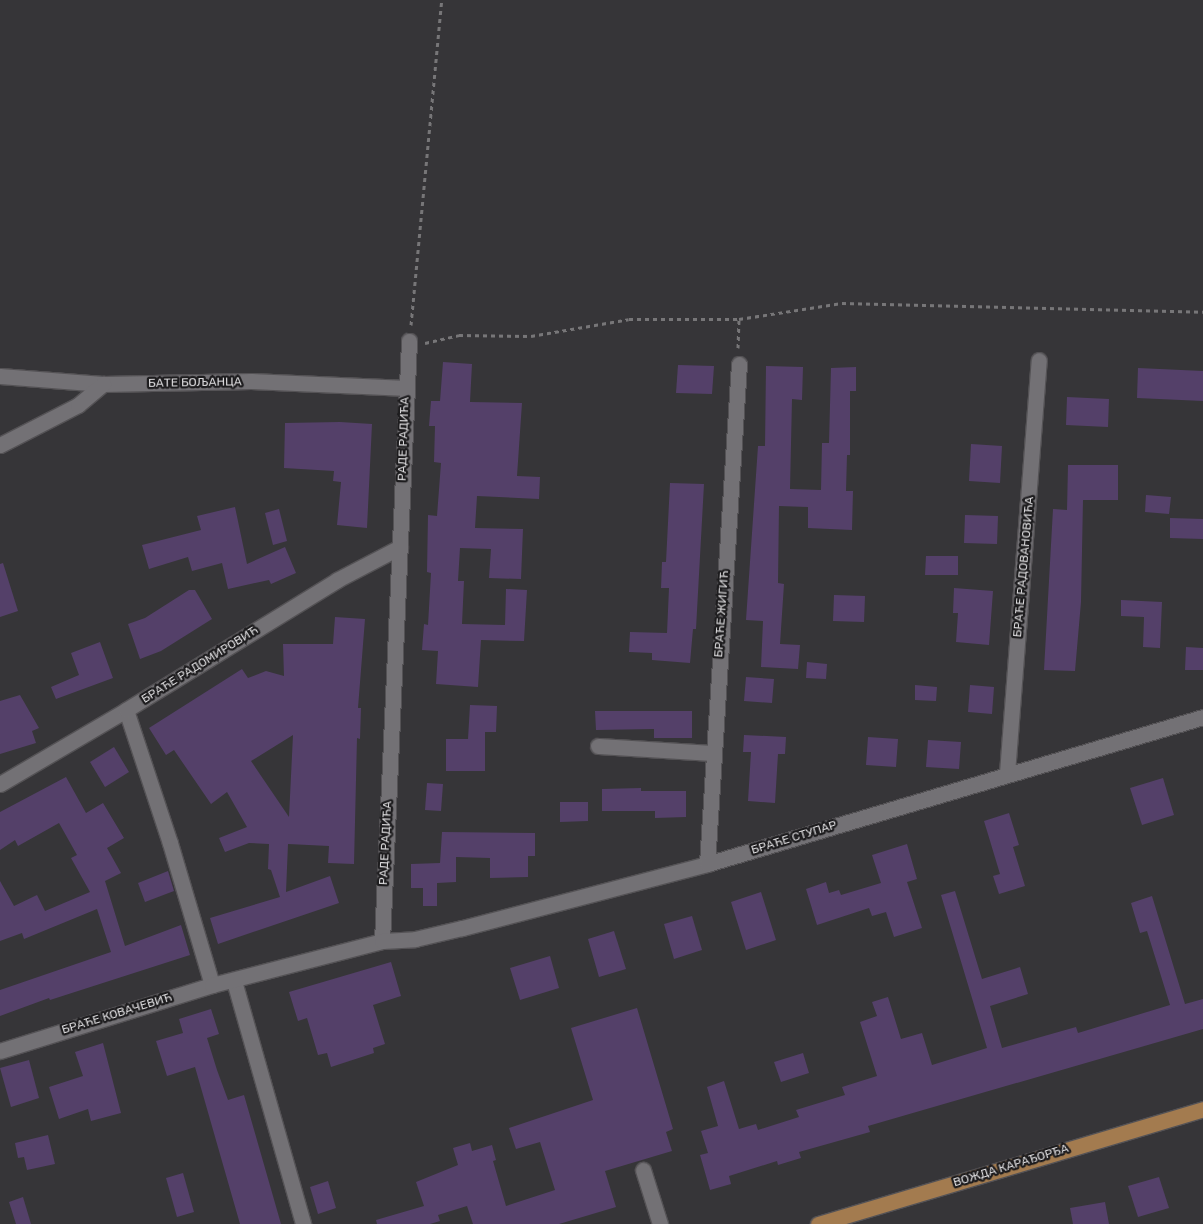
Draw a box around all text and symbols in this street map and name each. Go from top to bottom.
street label: БАТЕ БОЉАНЦА [148,375,242,391]
street label: РАДЕ РАДИЋА [395,397,413,481]
street label: БРАЋЕ РАДОВАНОВИЋА [1011,496,1037,638]
street label: БРАЋЕ ЖИГИЋ [712,570,732,658]
street label: БРАЋЕ РАДОМИРОВИЋ [139,623,261,707]
street label: РАДЕ РАДИЋА [377,800,395,886]
street label: БРАЋЕ СТУПАР [749,818,839,858]
street label: БРАЋЕ КОВАЧЕВИЋ [60,990,174,1038]
street label: ВОЖДА КАРАЂОРЂА [952,1142,1070,1190]

